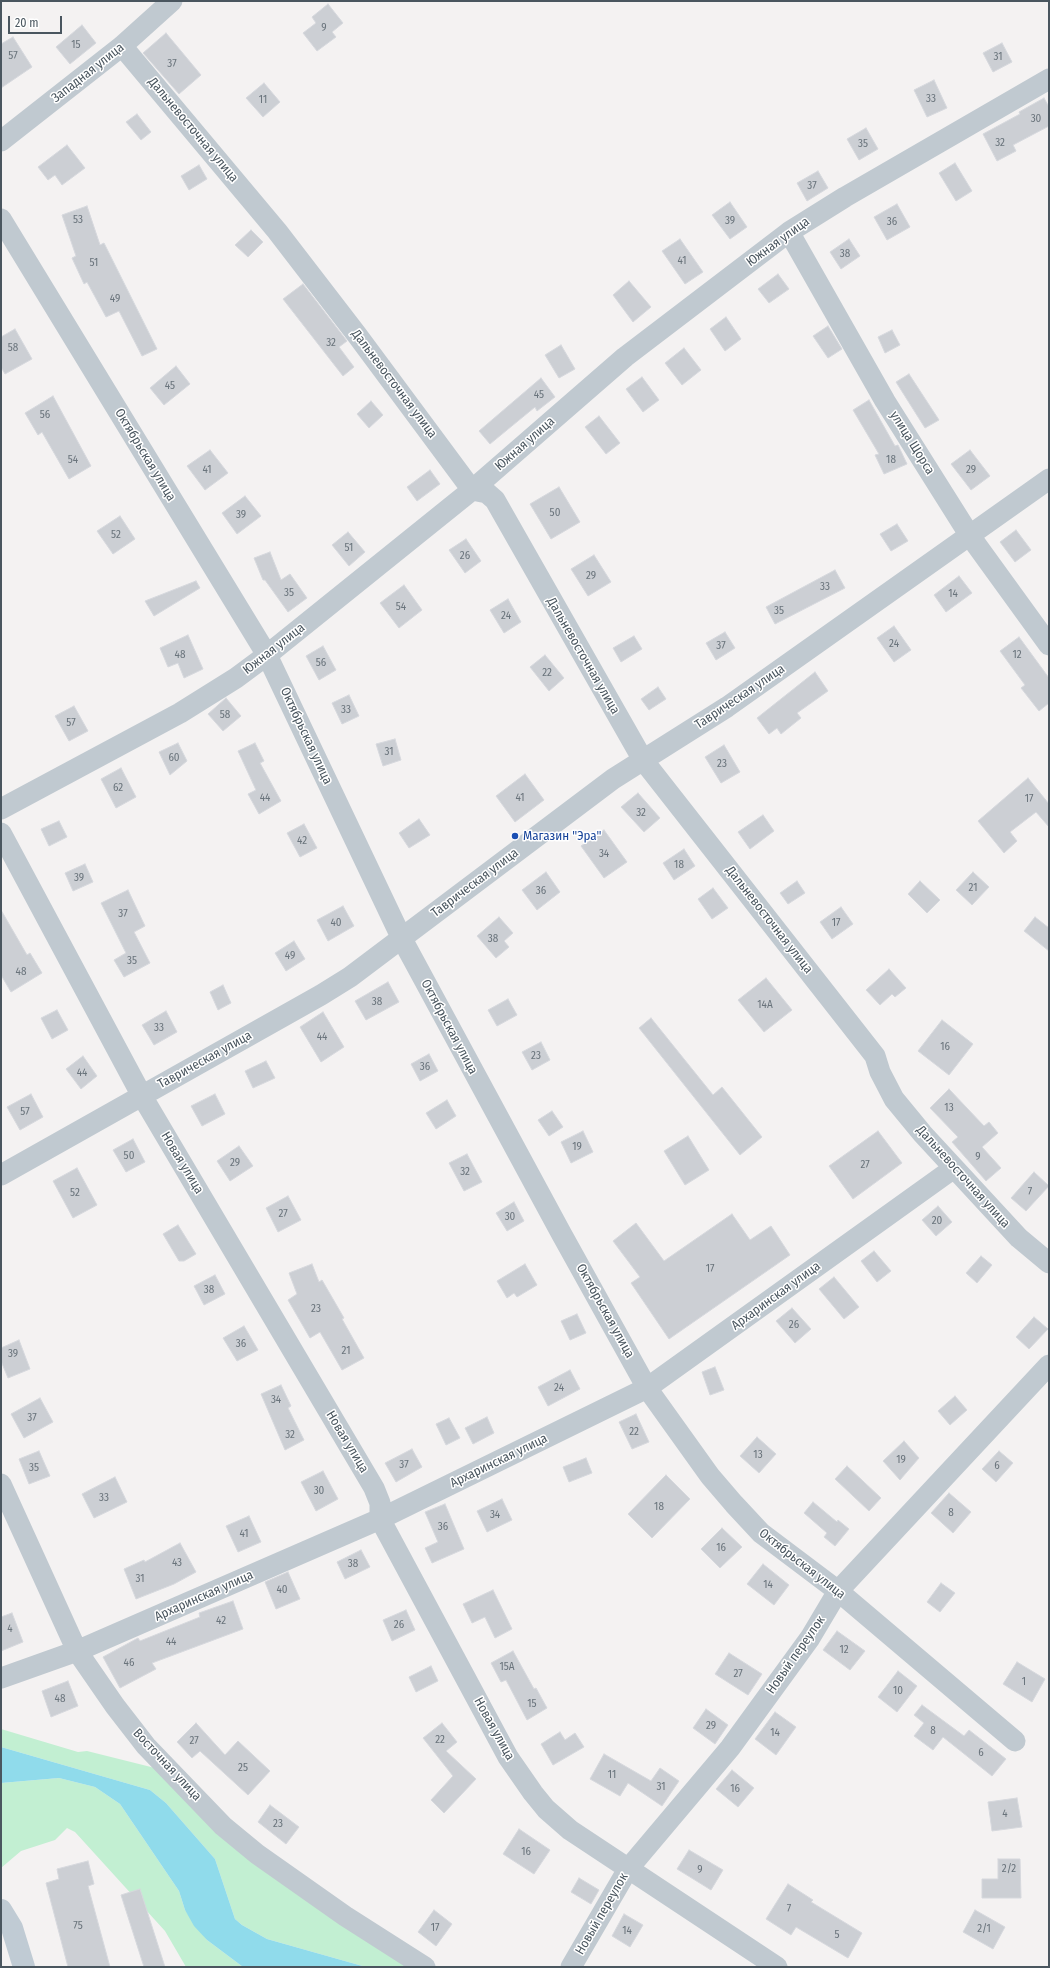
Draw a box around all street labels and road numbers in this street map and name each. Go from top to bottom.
street label: Западная улица [49,40,127,106]
street label: Дальневосточная улица [145,74,241,186]
street label: Южная улица [743,214,813,270]
street label: Дальневосточная улица [348,327,440,441]
street label: Октябрьская улица [111,406,179,504]
street label: улица Щорса [886,408,938,478]
street label: Южная улица [492,414,558,474]
street label: Дальневосточная улица [543,595,623,717]
street label: Южная улица [240,620,308,678]
street label: Таврическая улица [692,661,788,733]
street label: Октябрьская улица [277,685,335,787]
street label: Таврическая улица [428,845,522,921]
street label: Дальневосточная улица [722,863,816,977]
street label: Октябрьская улица [417,977,481,1077]
street label: Таврическая улица [155,1028,255,1092]
street label: Дальневосточная улица [913,1123,1013,1231]
street label: Новая улица [157,1129,207,1197]
street label: Архаринская улица [728,1258,824,1334]
street label: Октябрьская улица [573,1261,637,1361]
street label: Новая улица [322,1408,372,1476]
street label: Архаринская улица [448,1431,550,1491]
street label: Октябрьская улица [756,1525,848,1603]
street label: Архаринская улица [152,1567,256,1625]
street label: Новый переулок [763,1613,829,1697]
street label: Новая улица [470,1695,518,1763]
street label: Восточная улица [130,1726,204,1804]
street label: Новый переулок [572,1870,632,1958]

